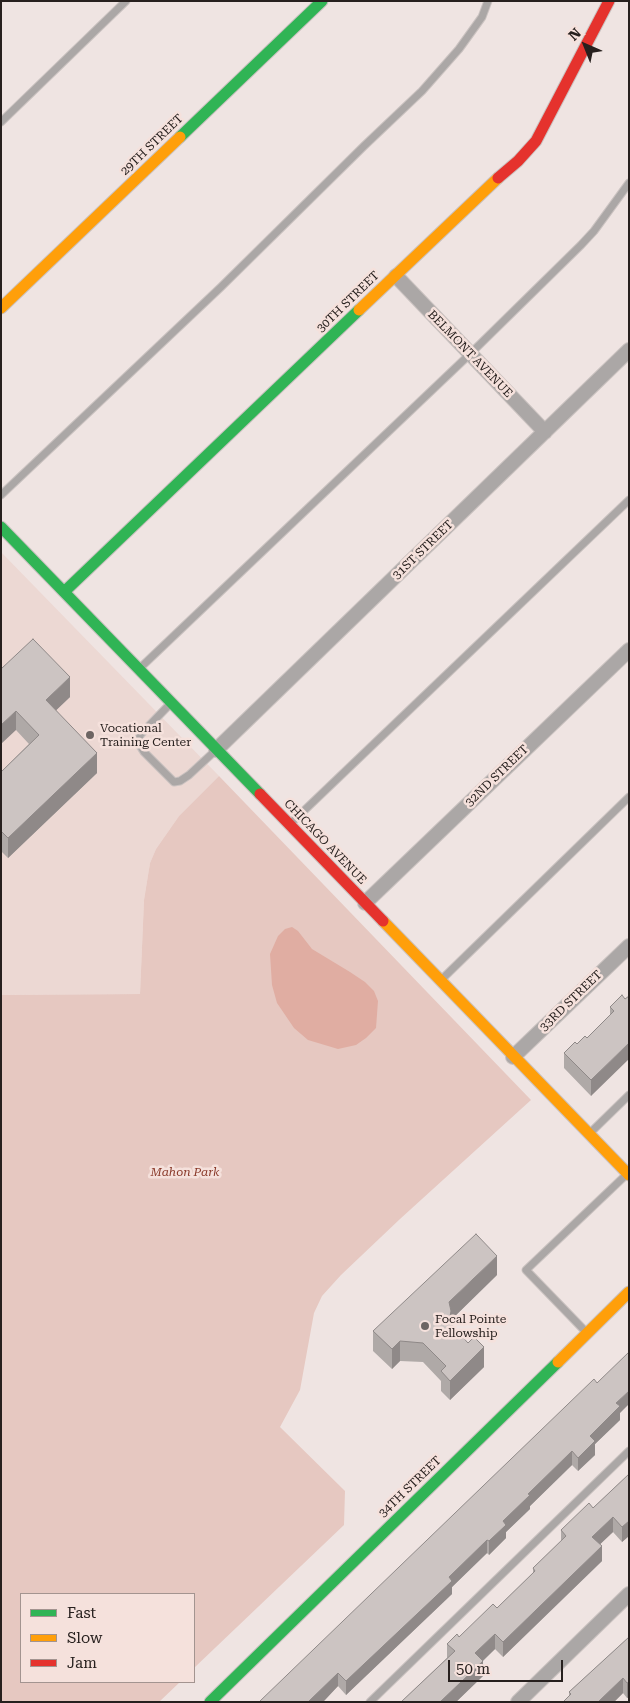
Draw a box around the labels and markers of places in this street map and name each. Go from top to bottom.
place label: Vocational Training Center [100,721,191,749]
marker: Vocational Training Center [84,729,96,741]
place label: Focal Pointe Fellowship [435,1312,506,1340]
marker: Focal Pointe Fellowship [419,1320,431,1332]

